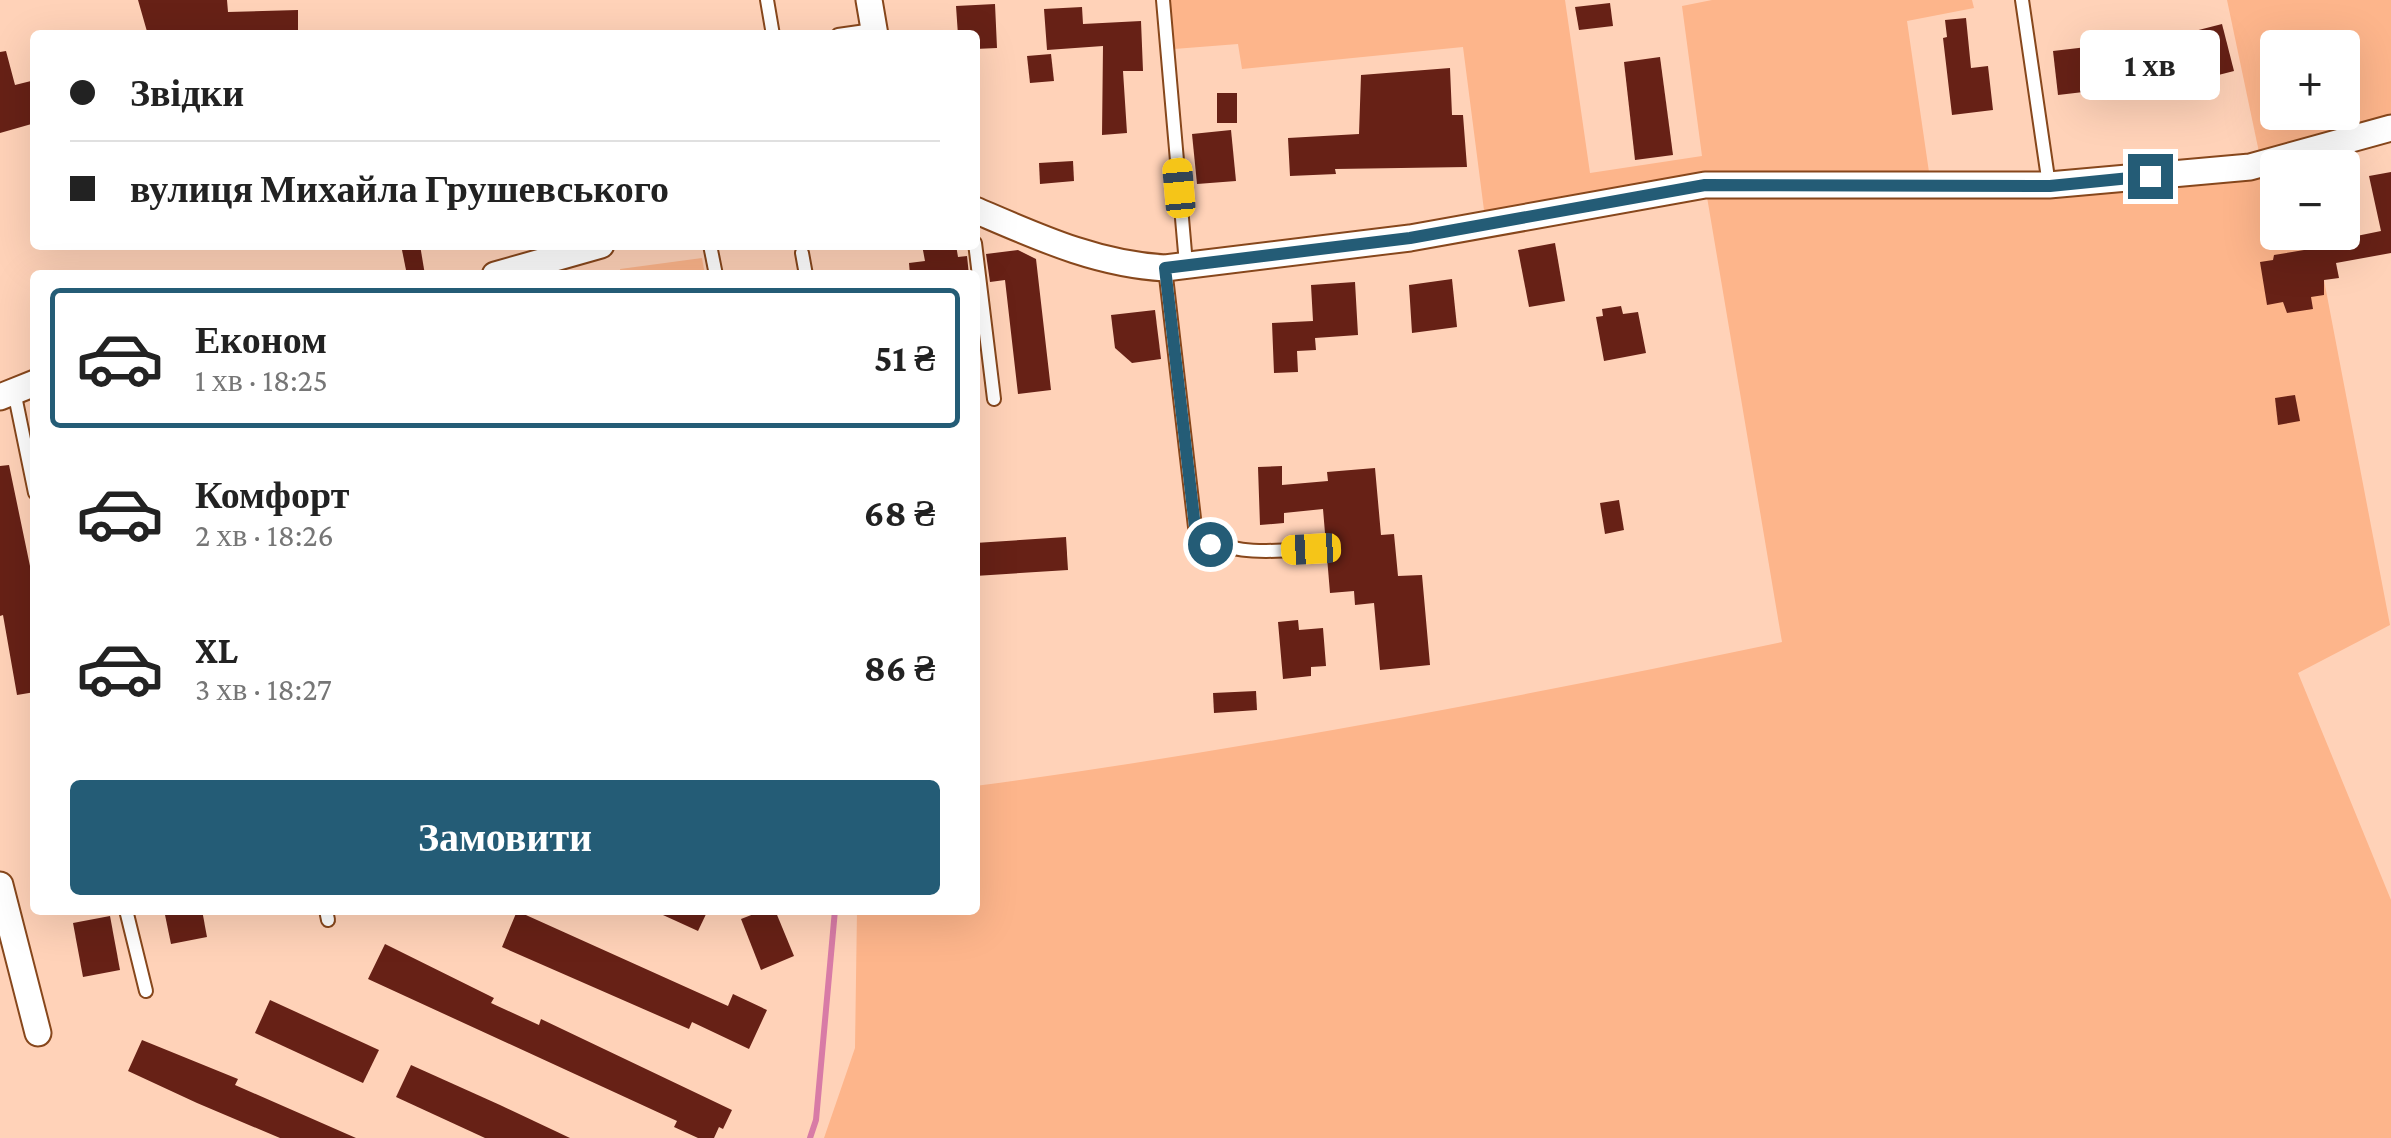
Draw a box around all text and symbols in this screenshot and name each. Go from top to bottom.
map controls [2260,30,2360,250]
button: + [2260,30,2360,130]
callout: 1 хв [2080,31,2220,101]
text: 1 хв [2124,47,2176,83]
text: Звідки [130,72,244,114]
button: − [2260,150,2360,250]
route end [2128,154,2173,199]
car [1161,157,1197,219]
text: вулиця Михайла Грушевського [130,168,669,210]
icon: car [75,313,165,403]
text: Економ [195,319,327,361]
text: 51 ₴ [874,337,935,379]
text: 1 хв · 18:25 [195,362,328,398]
icon: car [75,468,165,558]
text: Комфорт [195,474,349,516]
text: 68 ₴ [864,492,935,534]
text: 2 хв · 18:26 [195,517,334,553]
route start [1188,522,1233,567]
car [1280,532,1342,566]
icon: car [75,623,165,713]
text: XL [195,629,238,671]
text: 86 ₴ [864,647,935,689]
text: 3 хв · 18:27 [195,671,332,707]
button: Замовити [70,780,940,895]

